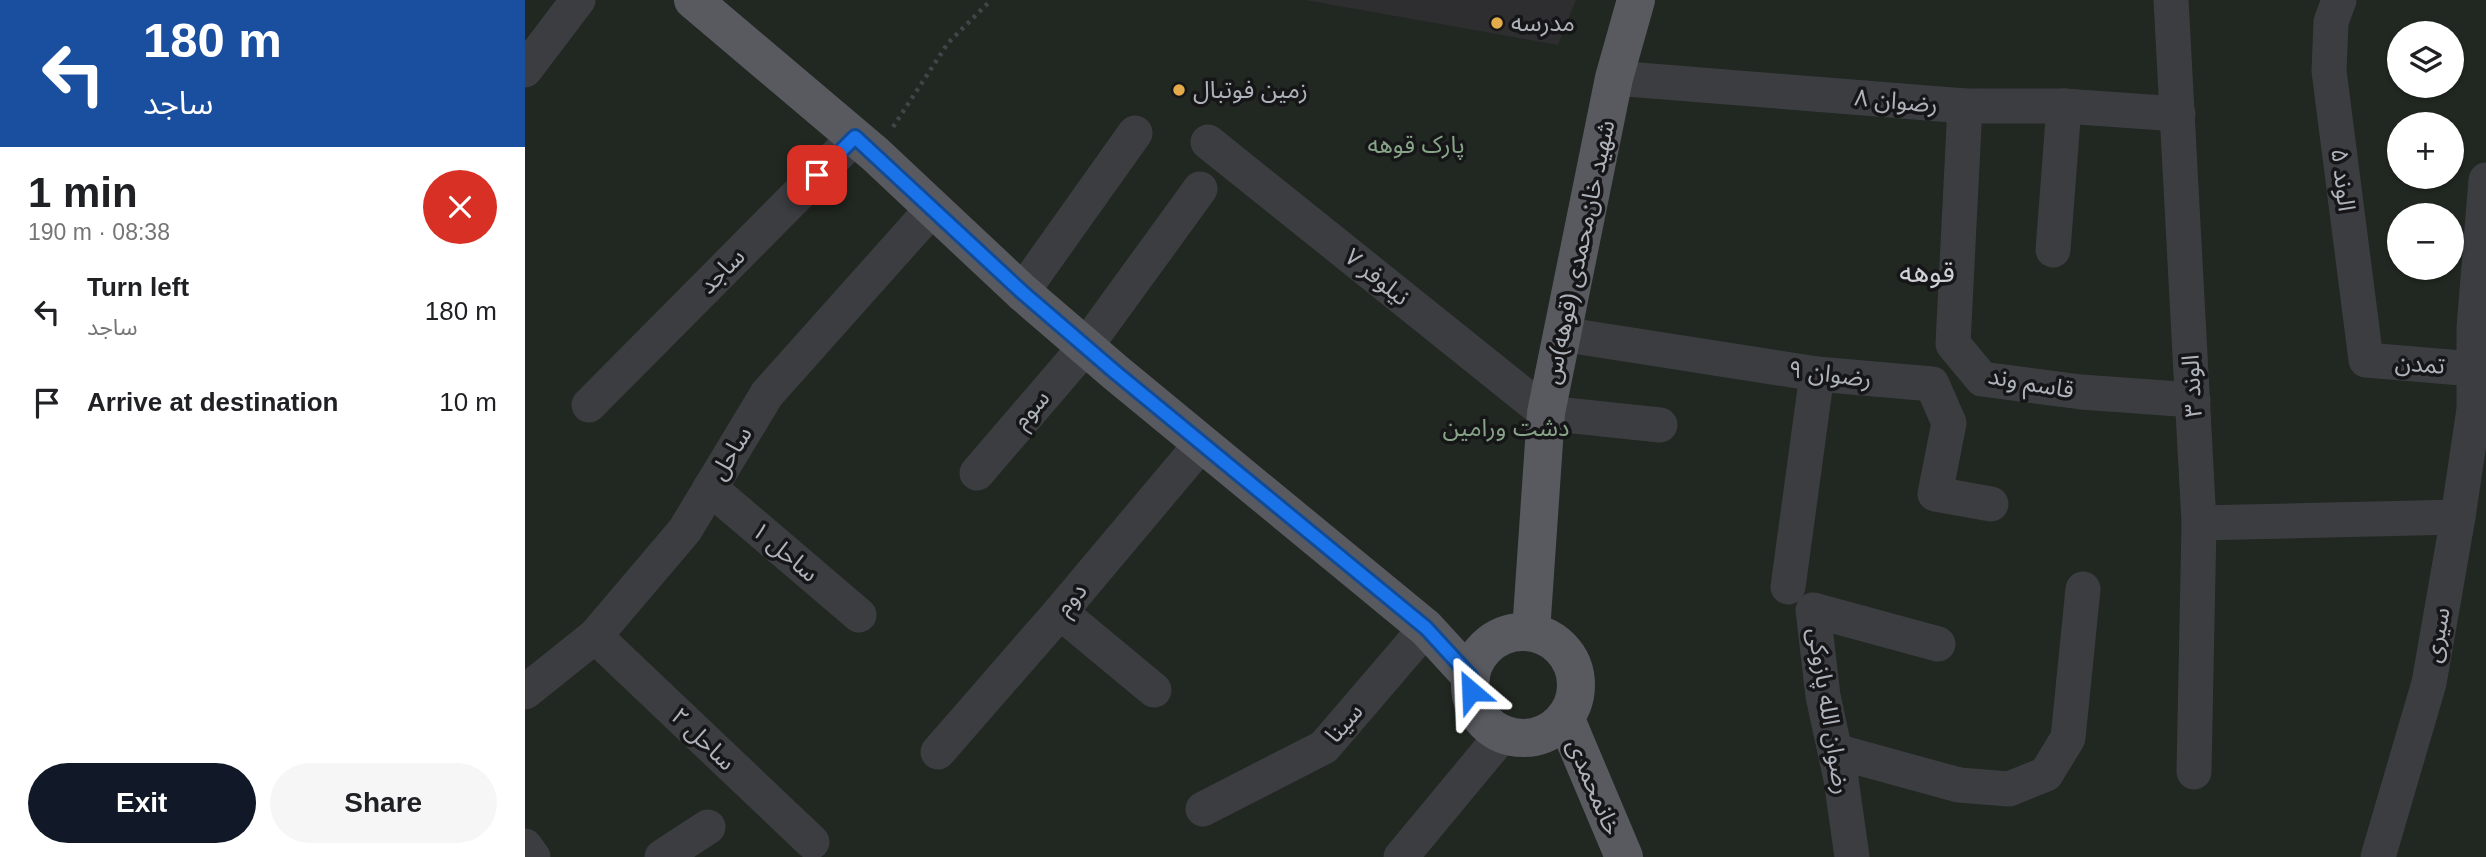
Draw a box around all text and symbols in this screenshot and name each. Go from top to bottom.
place label: مدرسه [1511,9,1575,37]
text: 180 m [143,13,282,67]
marker: مدرسه [1489,15,1505,31]
map controls [2387,21,2464,280]
button: layers [2387,21,2464,98]
icon: left [28,28,119,119]
place label: زمین فوتبال [1193,76,1308,104]
marker: زمین فوتبال [1171,82,1187,98]
street label: رضوان ۸ [1853,83,1939,119]
text: ساجد [143,85,213,121]
button: + [2387,112,2464,189]
street label: شهید خان‌محمدی (قوهه)س [1537,118,1621,386]
park label: پارک قوهه [1367,131,1465,160]
pin [787,145,847,205]
street label: الوند ۵ [2325,147,2361,213]
icon: arrive [798,156,836,194]
text: 1 min [28,169,138,216]
button: close [423,170,497,244]
button: − [2387,203,2464,280]
text: 190 m · 08:38 [28,219,170,245]
street label: ساجد [693,242,750,299]
street label: نیلوفر ۷ [1339,243,1415,311]
district label: قوهه [1899,257,1955,289]
text: Turn left [87,272,189,302]
icon: left [28,293,66,331]
text: 180 m [425,296,497,326]
text: ساجد [87,314,138,340]
street label: تمدن [2394,348,2446,380]
street label: الوند ۳ [2176,354,2208,418]
street label: رضوان ۹ [1787,355,1873,393]
street label: قاسم وند [1985,362,2076,407]
icon: arrive [28,384,66,422]
street label: سوم [1007,384,1058,437]
text: Arrive at destination [87,387,338,417]
text: 10 m [439,387,497,417]
park label: دشت ورامین [1443,414,1569,442]
street label: ساحل [704,421,757,484]
street label: ساحل ۱ [747,516,824,587]
street label: دوم [1049,577,1096,624]
street label: سیری [2418,605,2456,665]
street label: رضوان الله پازوکی [1801,626,1856,797]
position arrow [1434,654,1508,728]
street label: سینا [1319,698,1368,748]
street label: ساحل ۲ [666,702,741,775]
street label: خانمحمدی [1561,735,1627,839]
button: Exit [28,763,256,843]
button: Share [270,763,497,843]

